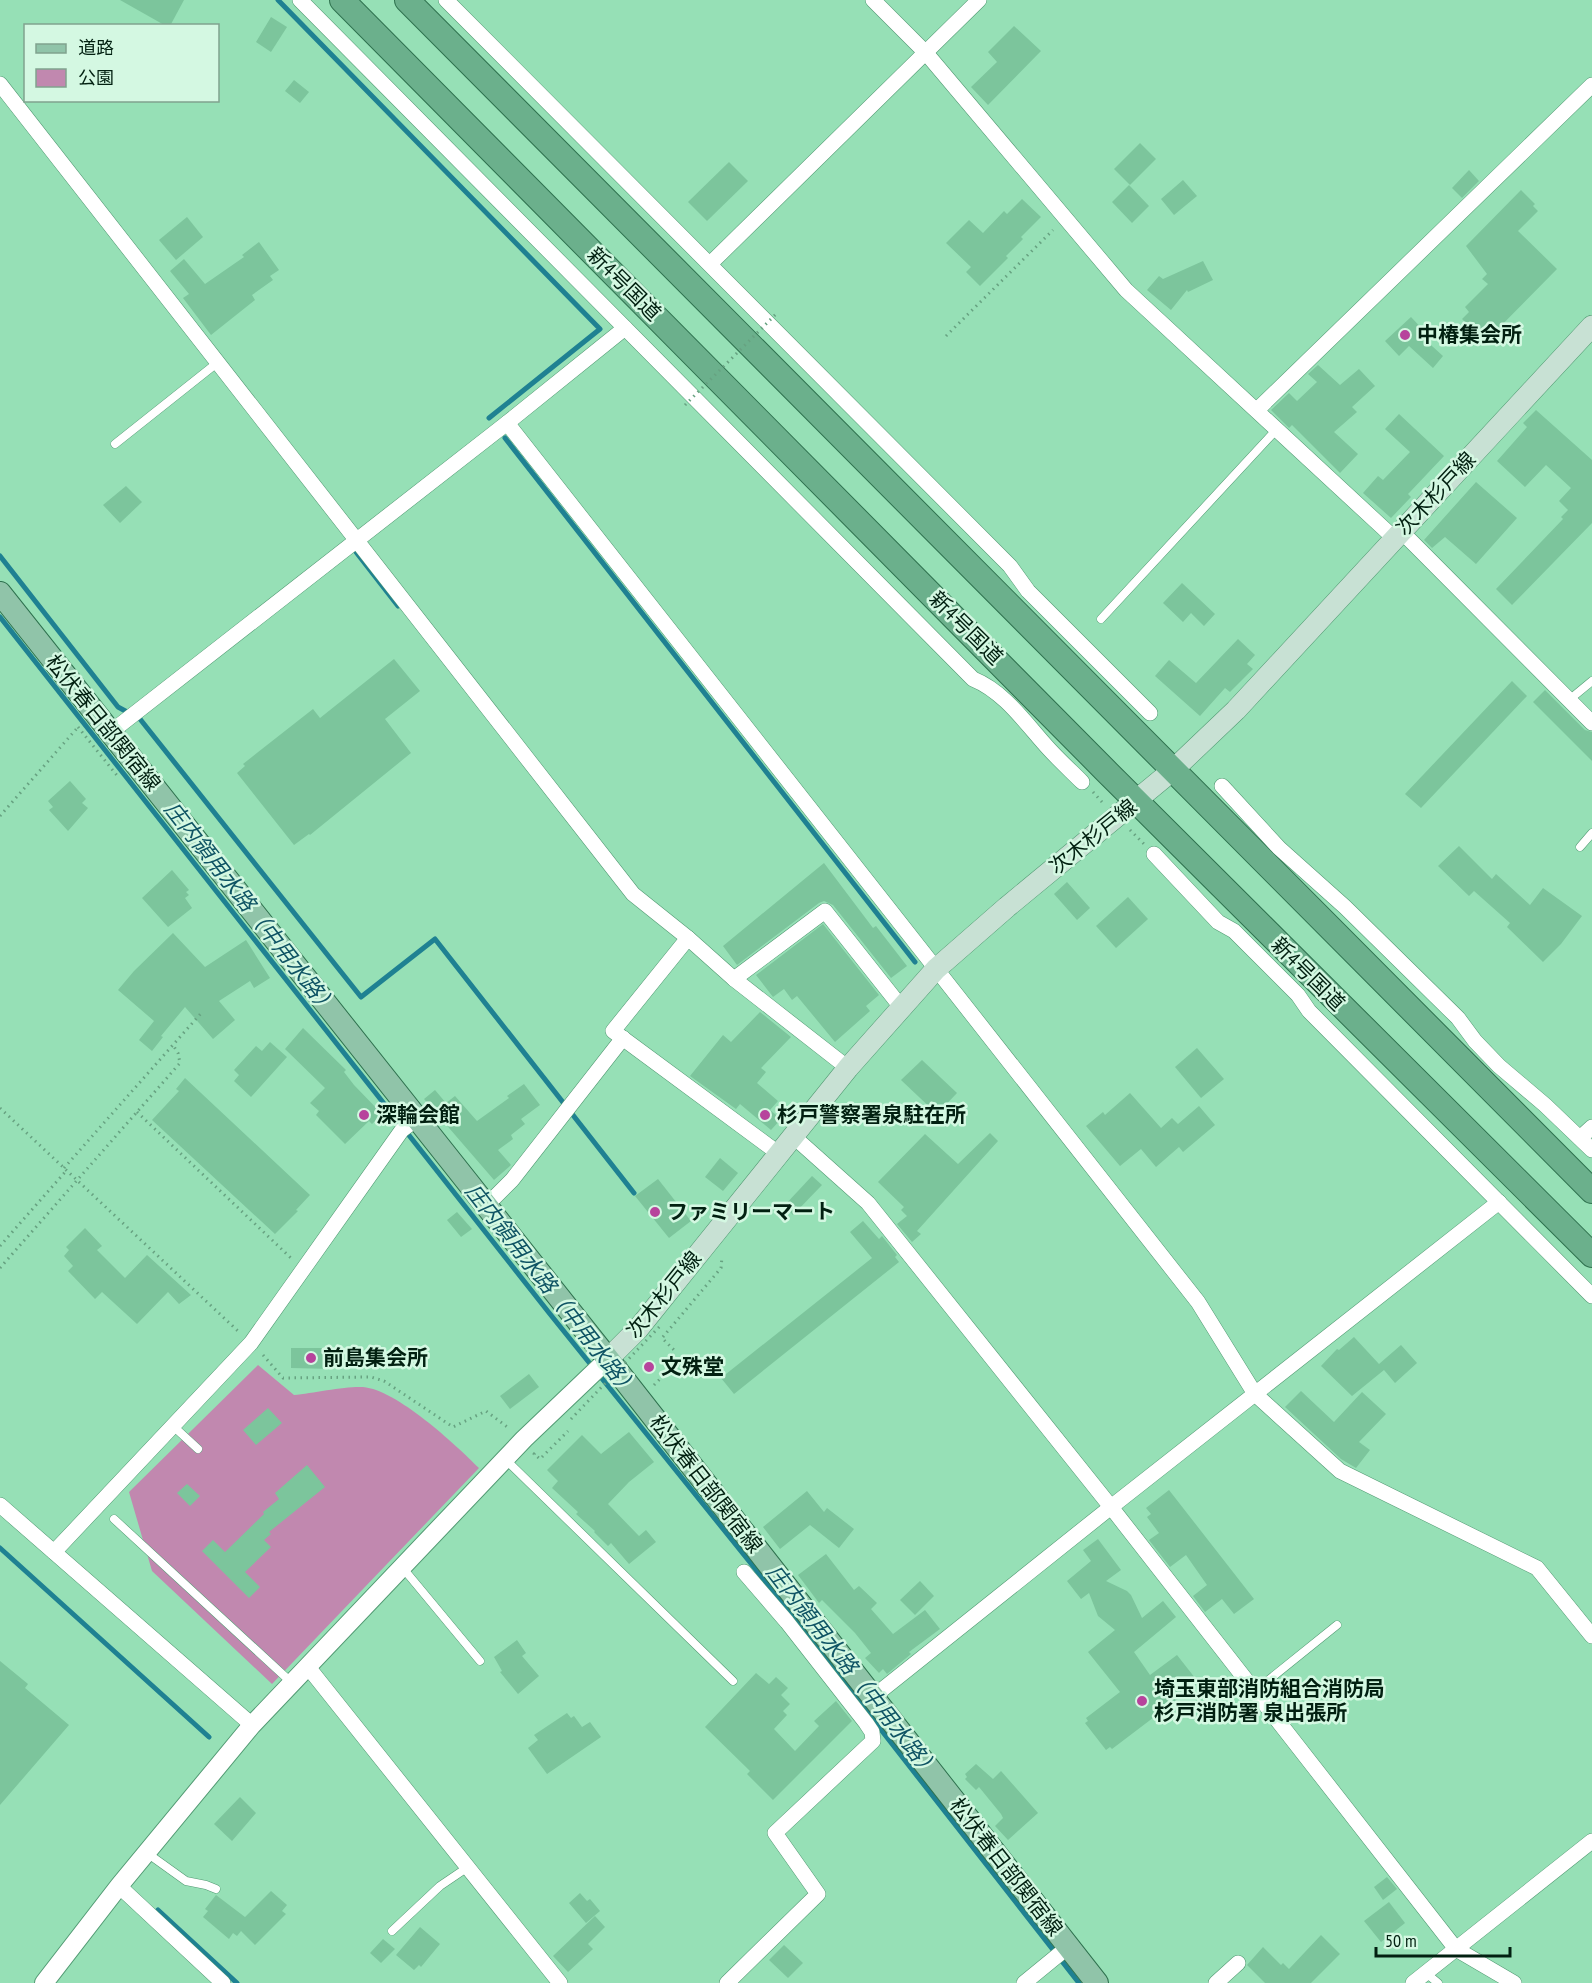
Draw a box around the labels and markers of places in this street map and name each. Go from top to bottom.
place label: 中椿集会所 [1417,321,1522,348]
marker: 中椿集会所 [1398,328,1412,342]
place label: 深輪会館 [376,1101,460,1128]
place label: 杉戸警察署泉駐在所 [777,1101,966,1128]
marker: 深輪会館 [357,1108,371,1122]
marker: 杉戸警察署泉駐在所 [758,1108,772,1122]
place label: ファミリーマート [667,1198,835,1225]
marker: ファミリーマート [648,1205,662,1219]
place label: 前島集会所 [323,1344,428,1371]
marker: 前島集会所 [304,1351,318,1365]
place label: 文殊堂 [661,1353,724,1380]
marker: 文殊堂 [642,1360,656,1374]
place label: 埼玉東部消防組合消防局 杉戸消防署 泉出張所 [1154,1675,1385,1726]
marker: 埼玉東部消防組合消防局 杉戸消防署 泉出張所 [1135,1694,1149,1708]

